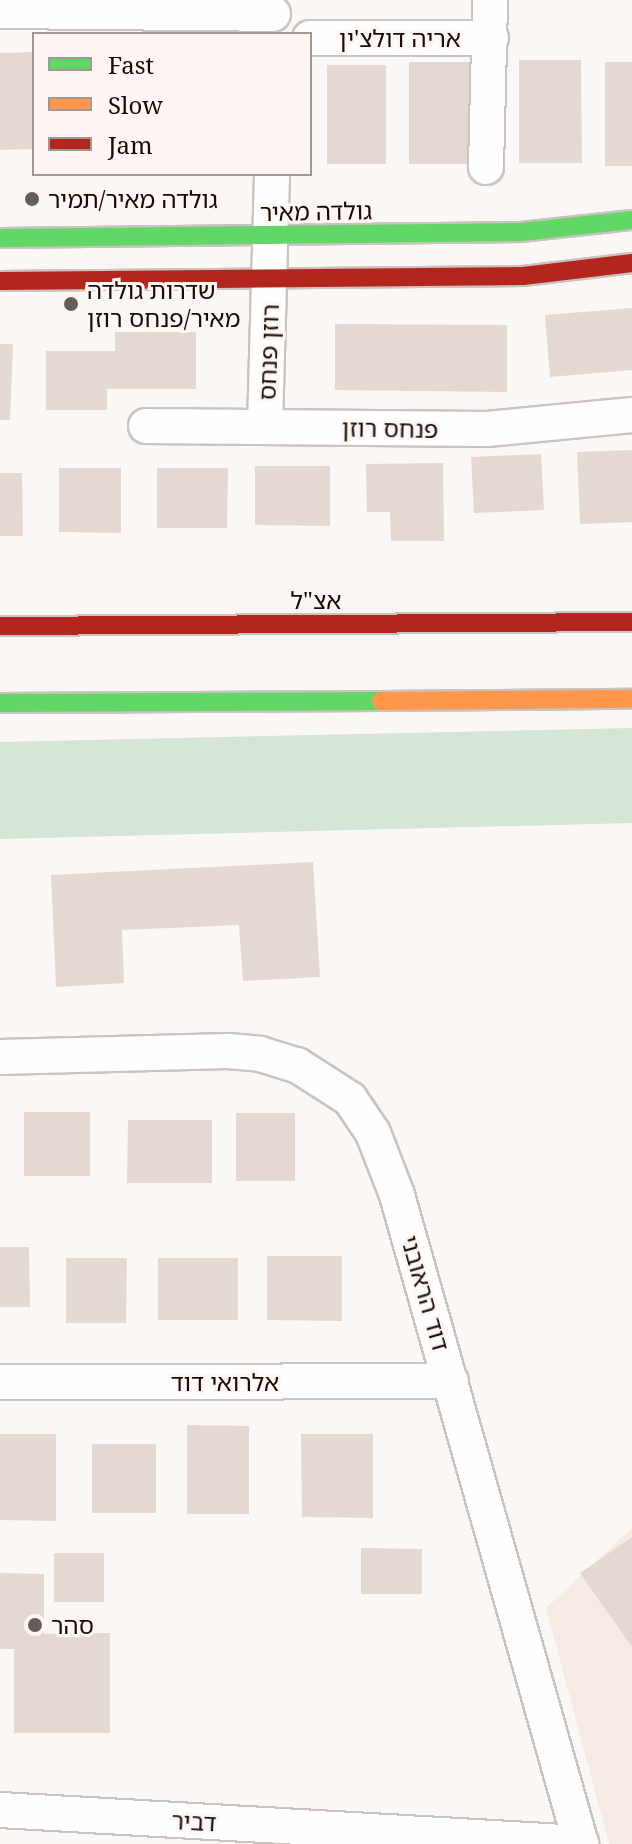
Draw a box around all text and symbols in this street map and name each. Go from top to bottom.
street label: אריה דולצ'ין [339,24,461,52]
legend [32,32,312,176]
text: Fast [108,48,154,81]
text: Slow [108,88,163,121]
text: Jam [108,128,153,161]
place label: גולדה מאיר/תמיר [48,185,218,213]
marker: גולדה מאיר/תמיר [23,190,41,208]
street label: גולדה מאיר [260,196,372,226]
place label: שדרות גולדה מאיר/פנחס רוזן [87,276,240,332]
marker: שדרות גולדה מאיר/פנחס רוזן [62,295,80,313]
street label: רוזן פנחס [252,303,284,401]
street label: פנחס רוזן [341,413,439,443]
street label: אצ"ל [291,586,341,614]
street label: דוד הראובני [396,1232,456,1354]
street label: אלרואי דוד [171,1368,279,1396]
place label: סהר [51,1611,94,1639]
marker: סהר [26,1616,44,1634]
street label: דביר [171,1805,217,1837]

